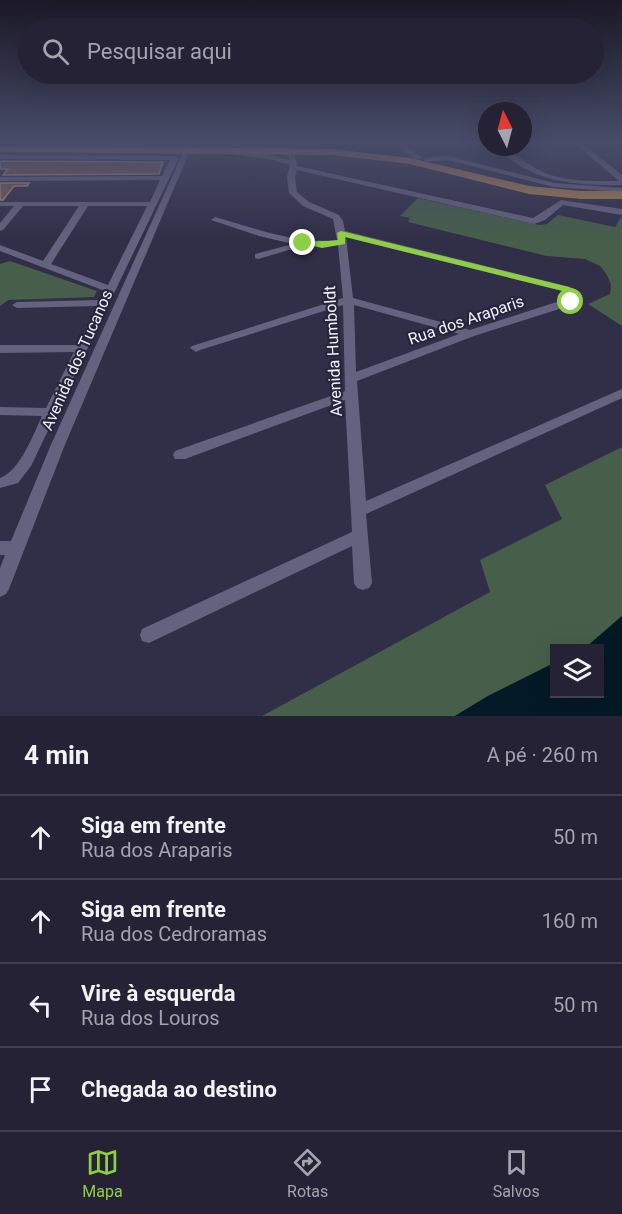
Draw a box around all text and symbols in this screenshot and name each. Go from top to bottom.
search box [18,18,604,84]
icon: search [39,35,72,68]
text: Pesquisar aqui [87,39,232,64]
north arrow [478,102,532,156]
route end [289,229,315,255]
street label: Avenida Humboldt [320,285,346,417]
street label: Avenida dos Tucanos [37,287,117,433]
route start [557,288,583,314]
street label: Rua dos Araparis [406,291,526,349]
map controls [550,644,604,698]
button: layers [550,644,604,698]
text: 4 min [24,740,89,770]
text: A pé · 260 m [487,743,598,767]
text: Siga em frente [81,813,226,838]
icon: ahead [24,821,57,854]
text: 50 m [553,825,598,849]
text: Rua dos Araparis [81,838,233,862]
text: Siga em frente [81,897,226,922]
icon: ahead [24,905,57,938]
text: 160 m [542,909,598,933]
text: Rua dos Cedroramas [81,922,267,946]
text: Vire à esquerda [81,981,235,1006]
icon: left [24,989,57,1022]
text: 50 m [553,993,598,1017]
text: Rua dos Louros [81,1006,220,1030]
icon: arrive [24,1073,57,1106]
text: Chegada ao destino [81,1077,277,1102]
tab: Mapa [82,1146,123,1201]
tab: Rotas [287,1146,328,1201]
tab: Salvos [493,1146,540,1201]

